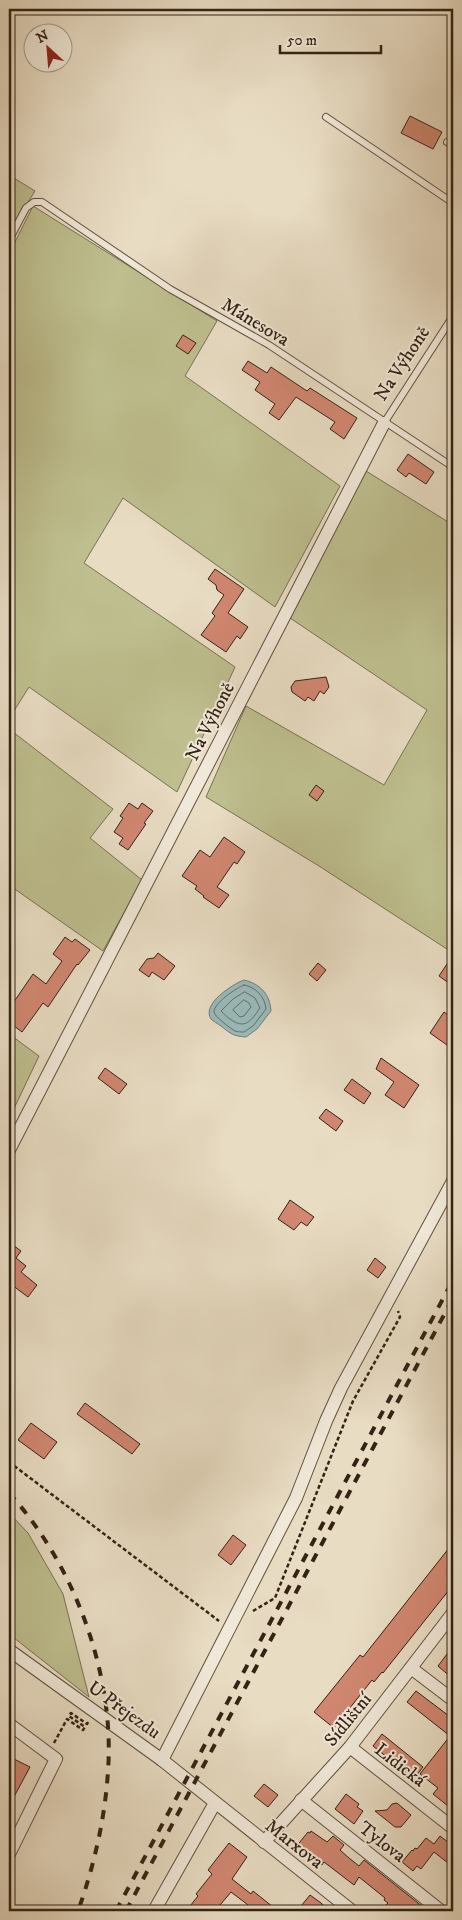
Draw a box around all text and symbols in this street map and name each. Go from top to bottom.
north arrow [22,22,72,72]
scale bar [280,22,381,54]
text: N [34,26,52,48]
text: 50 m [287,31,317,50]
street label: Mánesova [217,293,293,352]
street label: Na Výhoně [370,322,435,406]
street label: Na Výhoně [181,679,240,765]
street label: U Přejezdu [83,1676,165,1744]
street label: Sídlištní [320,1688,377,1751]
street label: Lidická [370,1738,430,1792]
street label: Marxova [260,1814,328,1874]
street label: Tylova [354,1817,410,1868]

